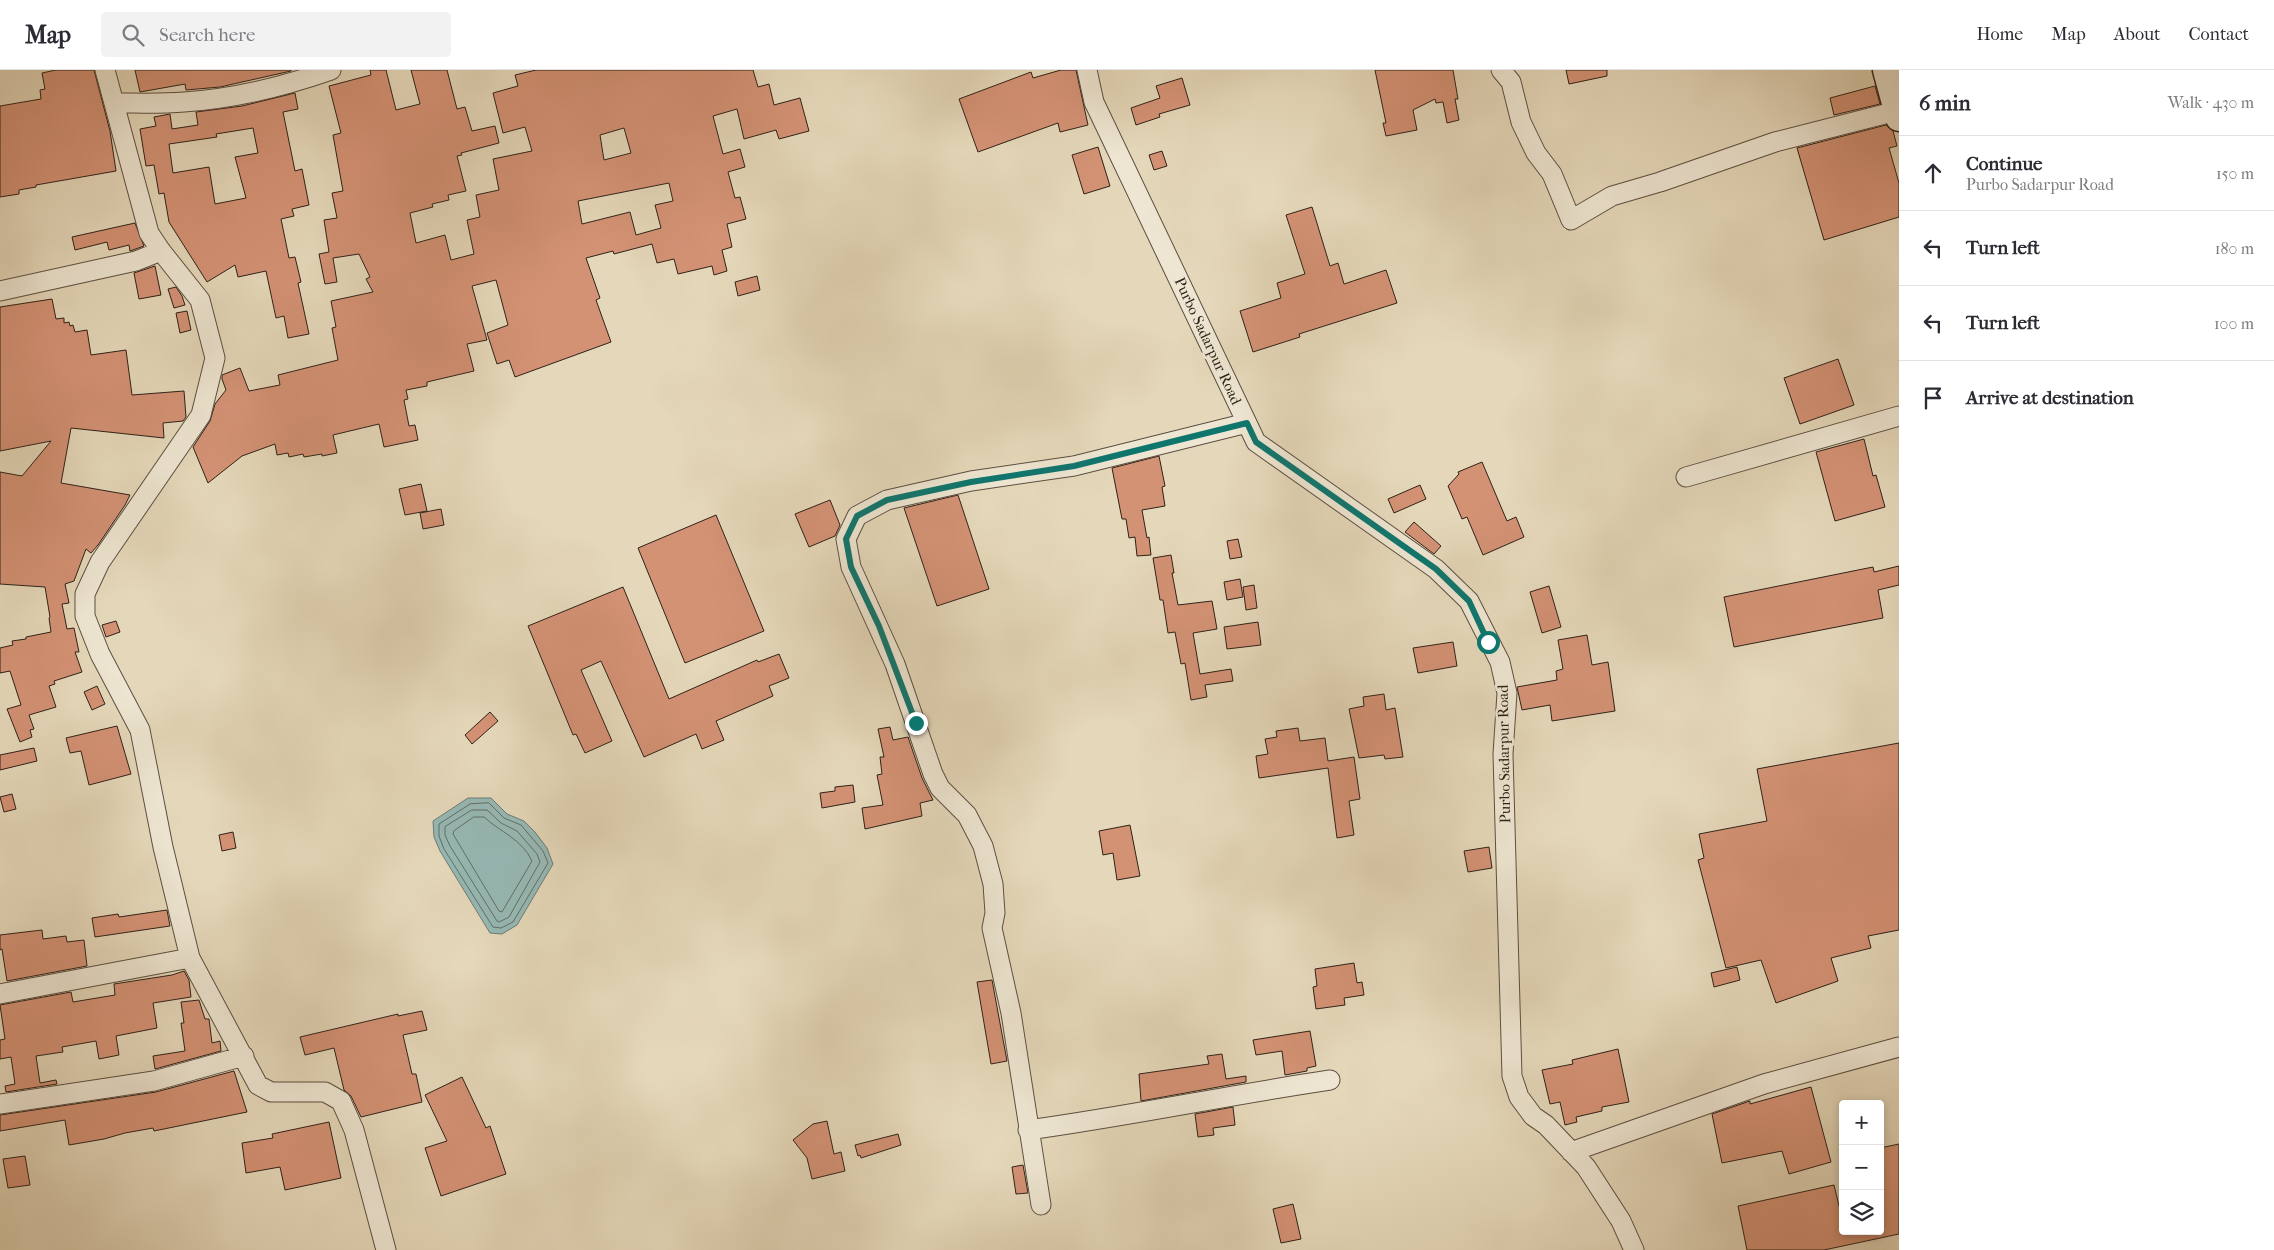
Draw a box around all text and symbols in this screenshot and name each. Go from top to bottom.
search box [101,12,451,57]
text: Map [25,21,71,49]
icon: search [119,21,147,49]
text: Search here [159,24,255,46]
text: Home [1976,24,2023,45]
text: Map [2051,24,2086,45]
text: About [2114,24,2160,45]
text: Contact [2188,24,2249,45]
text: 6 min [1919,91,1971,115]
text: Walk · 430 m [2168,93,2254,112]
text: Continue [1966,153,2042,175]
icon: ahead [1919,159,1947,187]
text: 150 m [2216,164,2254,183]
text: Purbo Sadarpur Road [1966,175,2114,194]
icon: left [1919,234,1947,262]
text: Turn left [1966,237,2040,259]
text: 180 m [2215,239,2254,258]
street label: Purbo Sadarpur Road [1171,274,1246,408]
icon: left [1919,309,1947,337]
text: Turn left [1966,312,2040,334]
text: 100 m [2214,314,2254,333]
icon: arrive [1919,384,1947,412]
text: Arrive at destination [1966,387,2134,409]
route start [1477,631,1500,654]
street label: Purbo Sadarpur Road [1494,684,1514,823]
route end [905,712,928,735]
map controls [1839,1100,1884,1235]
button: + [1839,1100,1884,1145]
button: − [1839,1145,1884,1190]
button: layers [1839,1190,1884,1235]

